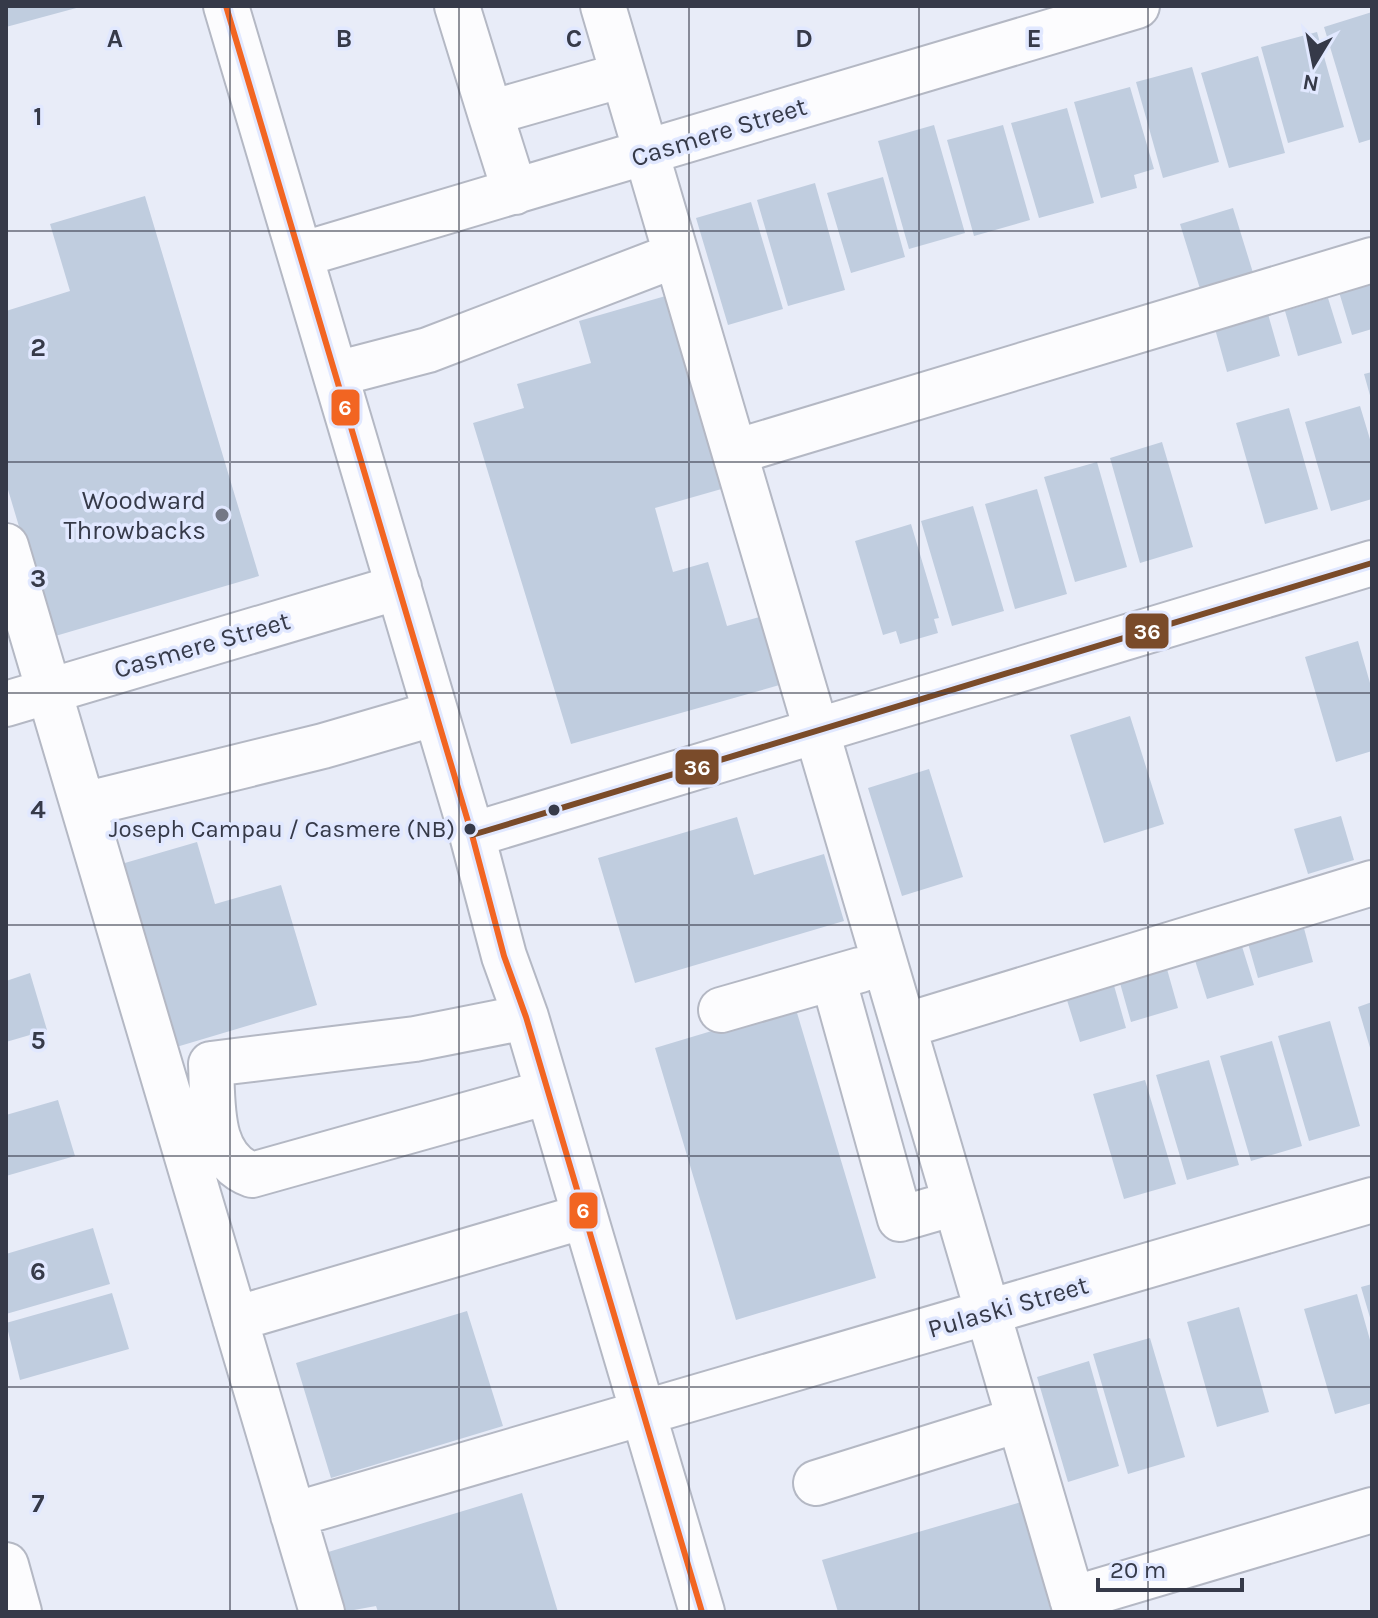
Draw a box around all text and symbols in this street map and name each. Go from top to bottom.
text: A [107,23,123,54]
text: B [336,23,352,54]
text: C [566,23,582,54]
text: D [795,23,813,54]
text: E [1026,23,1042,54]
north arrow [1274,24,1354,104]
text: N [1301,69,1321,97]
street label: Casmere Street [627,91,811,173]
text: 1 [33,101,43,132]
text: 2 [30,332,46,363]
line badge: 6 [330,388,361,427]
text: 6 [338,395,352,421]
place label: Woodward Throwbacks [63,485,206,546]
marker: Woodward Throwbacks [213,506,231,524]
text: 3 [30,563,46,594]
street label: Casmere Street [110,605,294,685]
line badge: 36 [1124,612,1170,650]
text: 36 [1133,619,1161,645]
line badge: 36 [674,748,720,786]
text: 36 [683,755,711,781]
text: 4 [30,794,46,825]
unlabelled marker [546,802,562,818]
place label: Joseph Campau / Casmere (NB) [109,815,455,843]
marker: Joseph Campau / Casmere (NB) [462,821,478,837]
text: 5 [30,1025,46,1056]
line badge: 6 [568,1191,599,1230]
text: 6 [576,1198,590,1224]
text: 6 [30,1256,46,1287]
street label: Pulaski Street [924,1269,1092,1345]
text: 7 [32,1488,45,1519]
scale bar [1098,1542,1242,1592]
text: 20 m [1110,1556,1166,1584]

